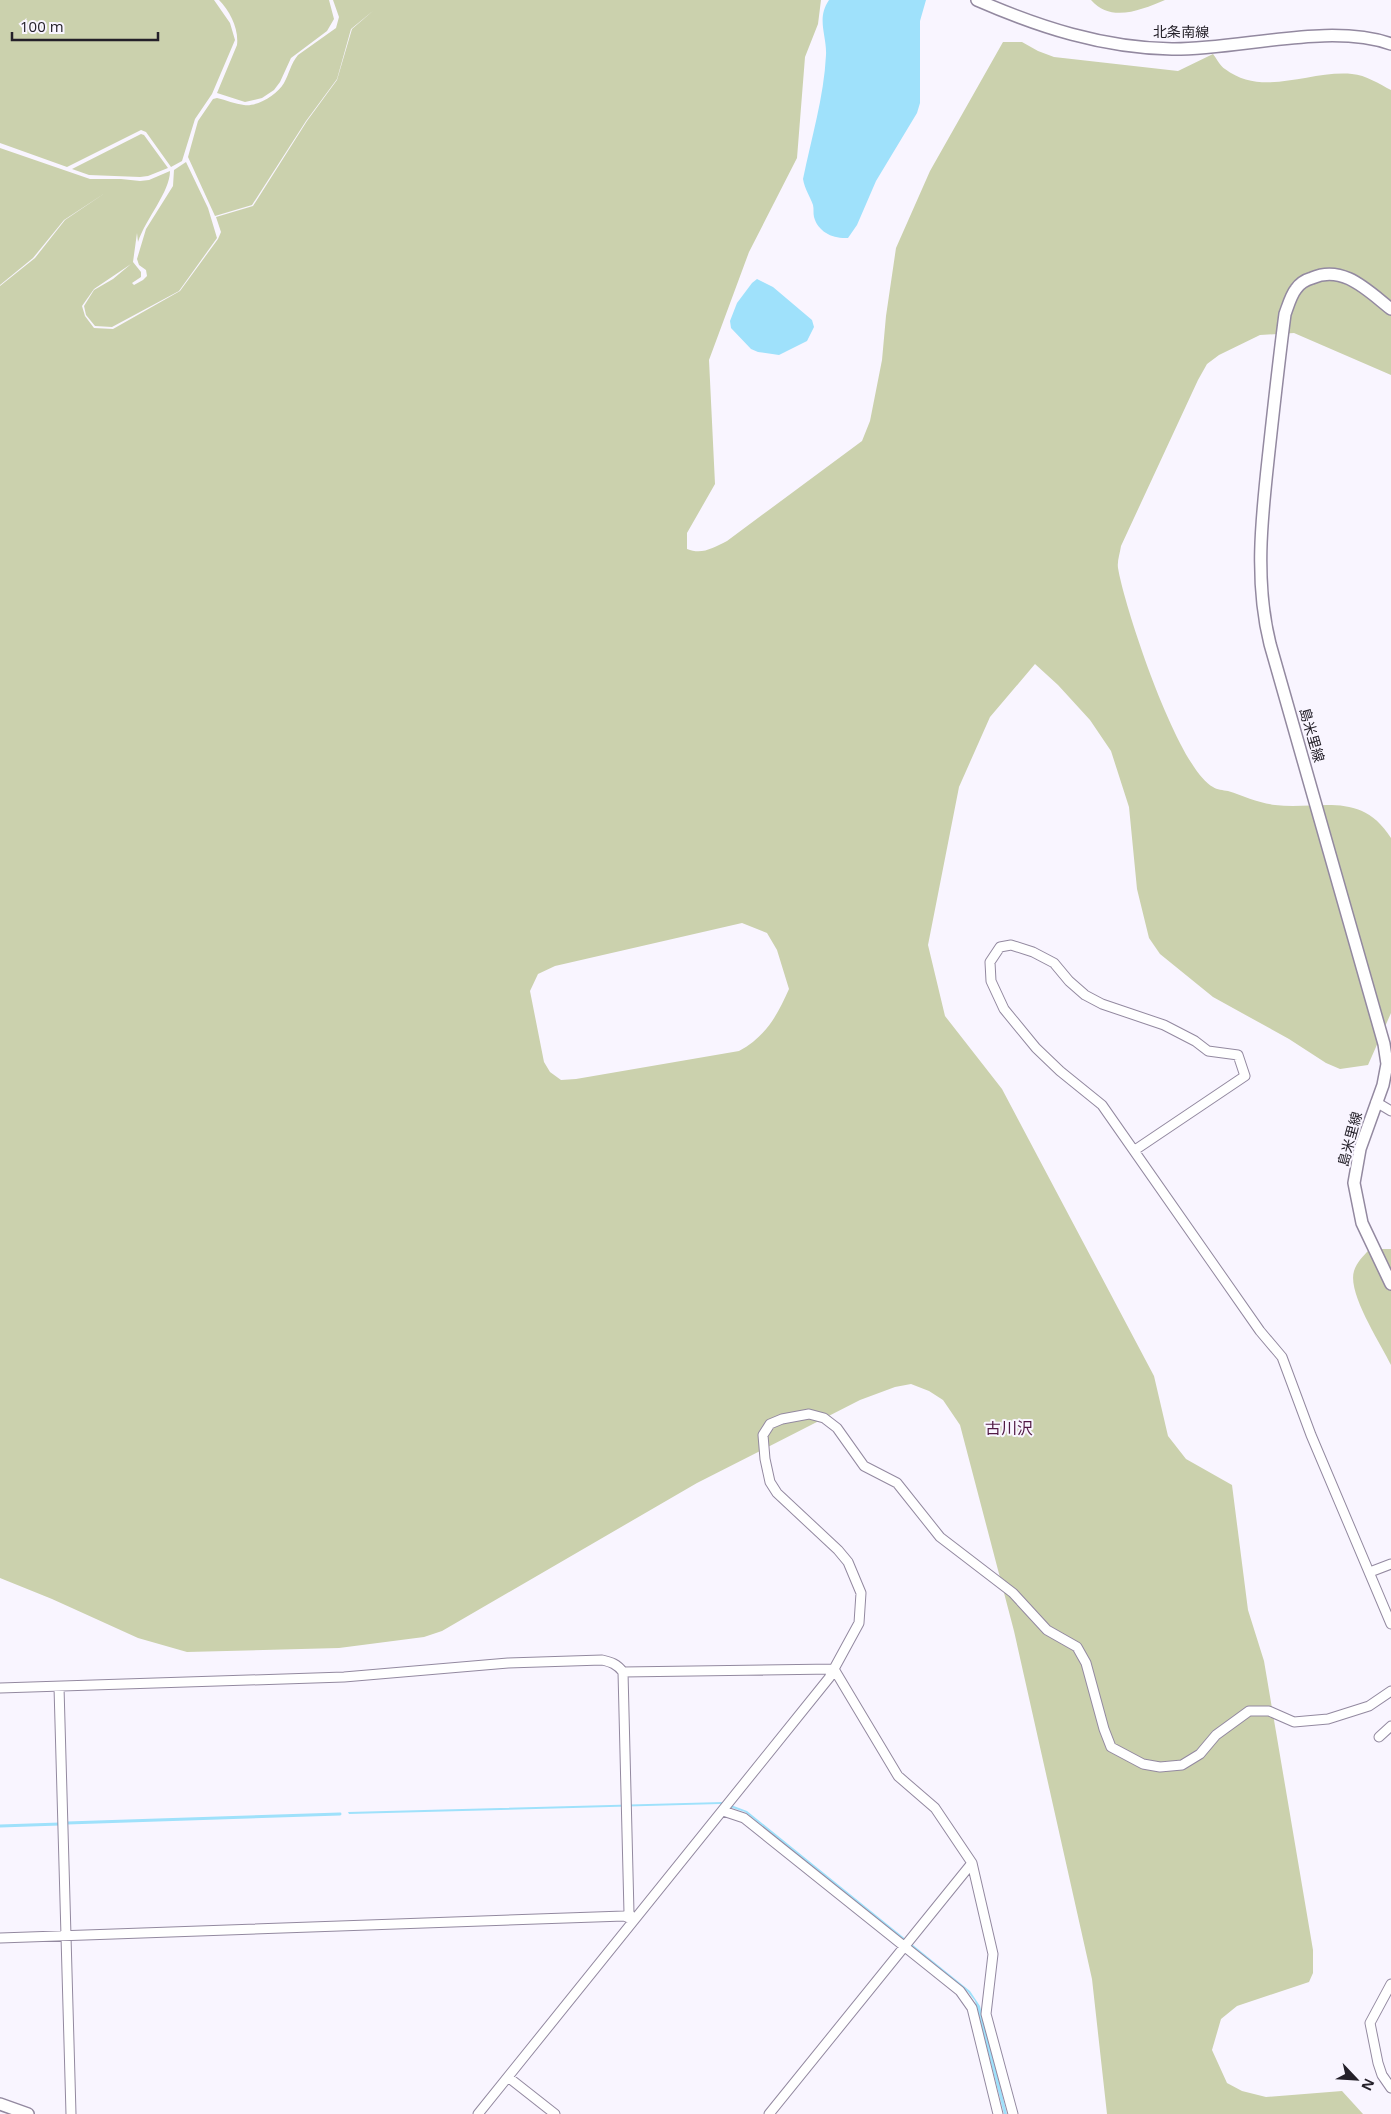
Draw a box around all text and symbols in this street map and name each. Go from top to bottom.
scale bar [12,10,159,42]
text: 100 m [20,16,64,36]
street label: 北条南線 [1153,22,1209,41]
street label: 島米里線 [1296,705,1329,764]
street label: 島米里線 [1333,1109,1366,1168]
district label: 古川沢 [985,1417,1033,1439]
north arrow [1331,2054,1381,2104]
text: N [1357,2076,1379,2094]

